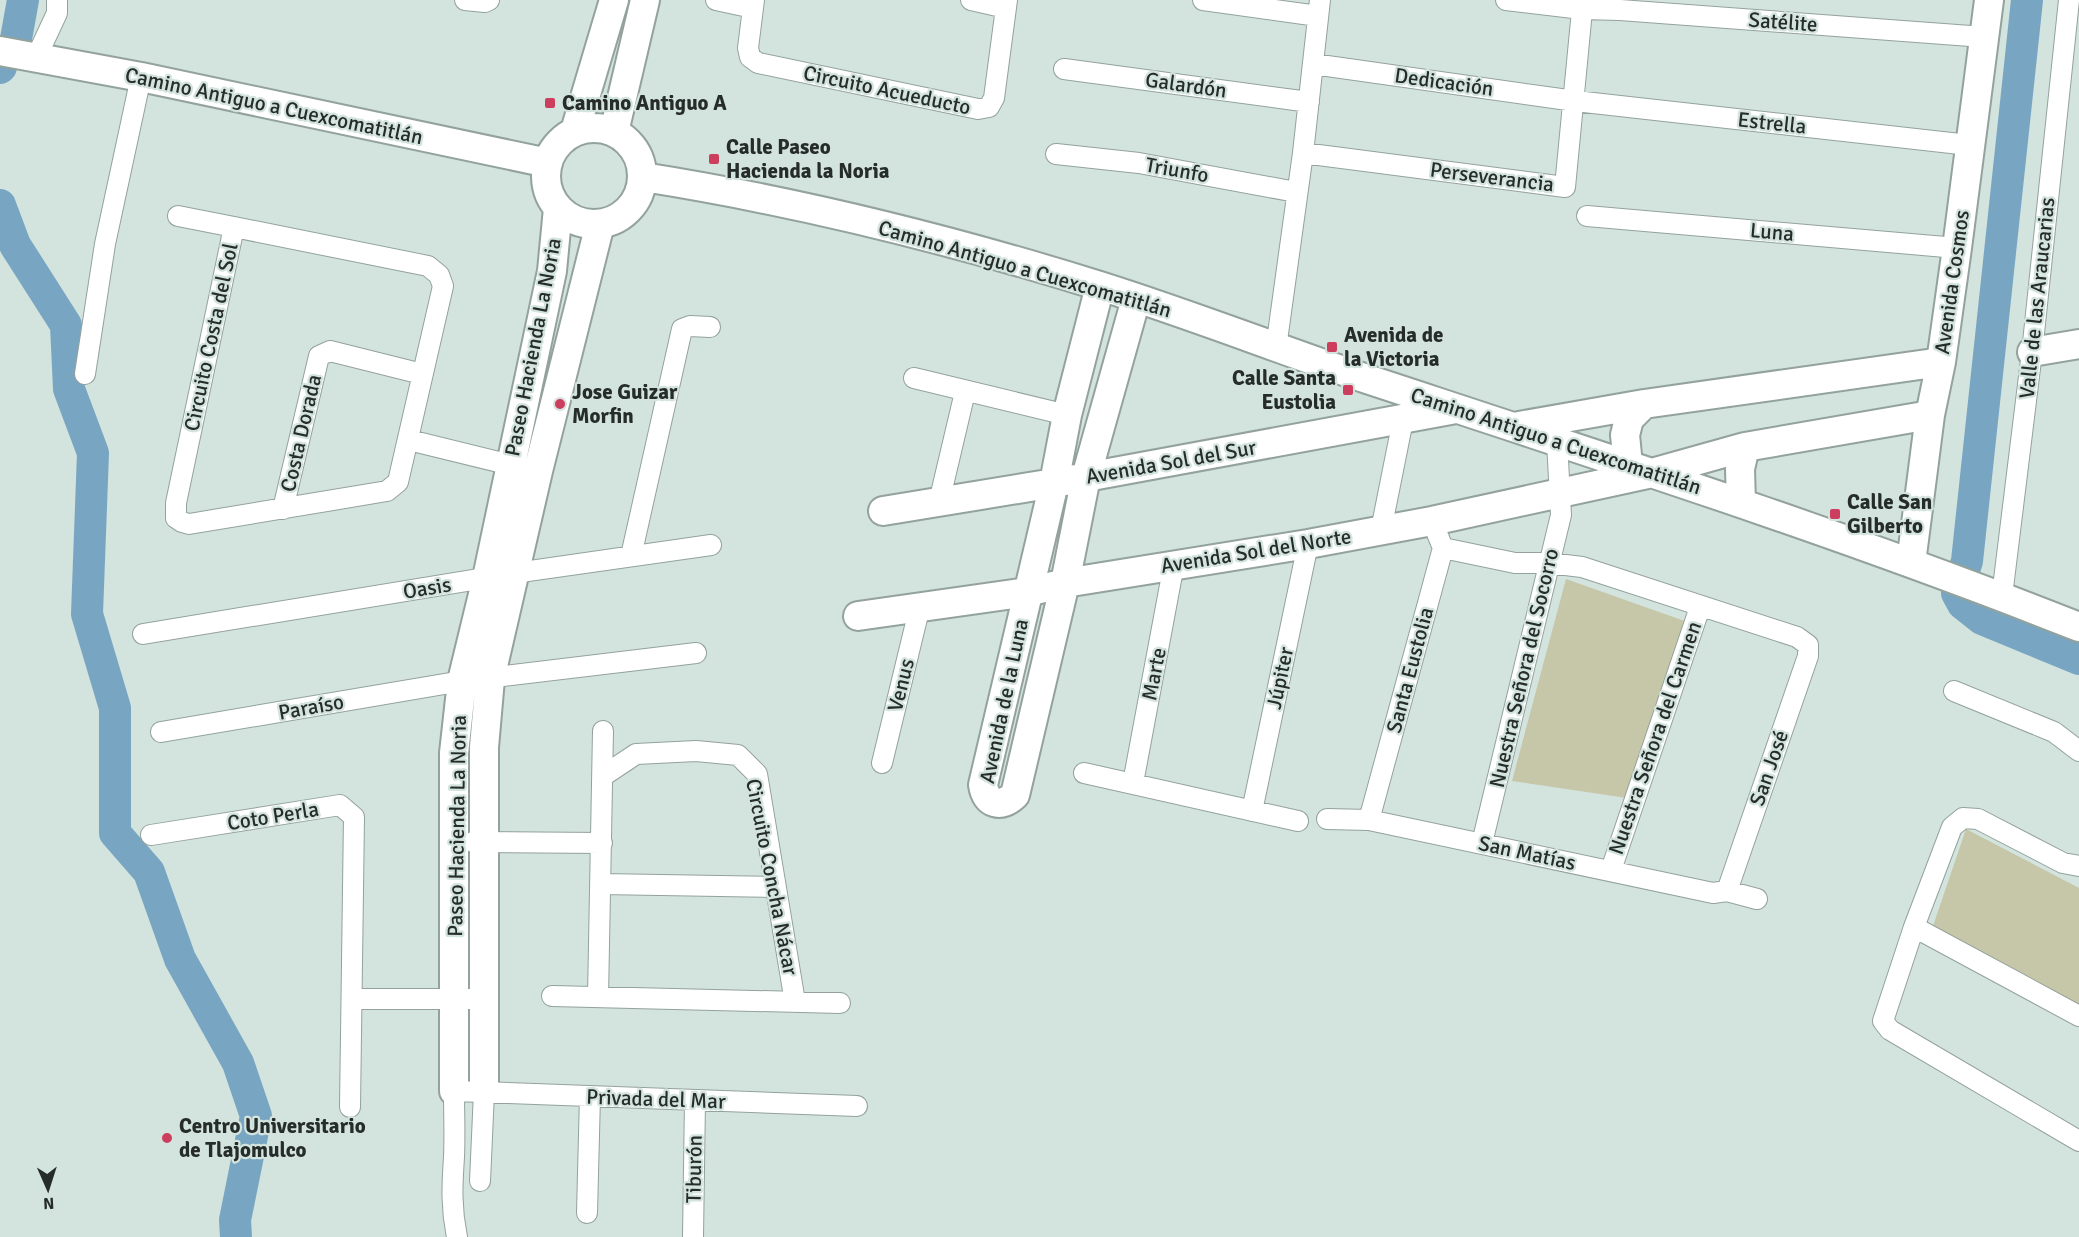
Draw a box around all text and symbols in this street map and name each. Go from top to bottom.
street label: Satélite [1748,7,1818,37]
street label: Circuito Acueducto [801,60,973,120]
street label: Camino Antiguo a Cuexcomatitlán [123,62,425,150]
street label: Dedicación [1393,62,1495,102]
street label: Galardón [1144,66,1228,104]
place label: Camino Antiguo A [562,90,727,116]
marker: Camino Antiguo A [543,96,557,110]
street label: Estrella [1736,106,1808,140]
place label: Calle Paseo Hacienda la Noria [726,134,890,184]
marker: Calle Paseo Hacienda la Noria [707,152,721,166]
street label: Triunfo [1143,152,1211,188]
street label: Perseverancia [1428,156,1556,198]
street label: Valle de las Araucarias [2013,196,2061,400]
street label: Avenida Cosmos [1929,208,1975,356]
street label: Camino Antiguo a Cuexcomatitlán [875,215,1175,323]
street label: Luna [1749,217,1795,247]
street label: Paseo Hacienda La Noria [499,236,567,458]
street label: Circuito Costa del Sol [178,241,244,433]
place label: Avenida de la Victoria [1344,322,1444,372]
marker: Avenida de la Victoria [1325,340,1339,354]
place label: Calle Santa Eustolia [1232,365,1336,415]
street label: Costa Dorada [275,372,327,494]
place label: Jose Guizar Morfin [572,379,678,429]
street label: Camino Antiguo a Cuexcomatitlán [1407,382,1705,500]
marker: Calle Santa Eustolia [1341,383,1355,397]
marker: Jose Guizar Morfin [553,397,567,411]
street label: Avenida Sol del Sur [1084,434,1258,490]
place label: Calle San Gilberto [1847,489,1932,539]
marker: Calle San Gilberto [1828,507,1842,521]
street label: Avenida Sol del Norte [1159,523,1353,579]
street label: Nuestra Señora del Socorro [1484,546,1564,790]
street label: Oasis [401,571,453,605]
street label: Santa Eustolia [1381,604,1439,736]
street label: Avenida de la Luna [974,616,1034,786]
street label: Nuestra Señora del Carmen [1603,618,1707,858]
street label: Júpiter [1261,644,1299,712]
street label: Marte [1136,645,1172,703]
street label: Venus [882,656,920,714]
street label: Paraíso [276,688,346,726]
street label: Paseo Hacienda La Noria [442,715,472,937]
street label: San José [1744,727,1794,809]
street label: Circuito Concha Nácar [740,776,804,978]
street label: Coto Perla [225,796,321,836]
street label: San Matías [1476,830,1578,876]
street label: Privada del Mar [586,1084,726,1114]
place label: Centro Universitario de Tlajomulco [179,1113,366,1163]
marker: Centro Universitario de Tlajomulco [160,1131,174,1145]
street label: Tiburón [680,1135,708,1203]
north arrow [18,1159,78,1219]
text: N [43,1193,55,1213]

